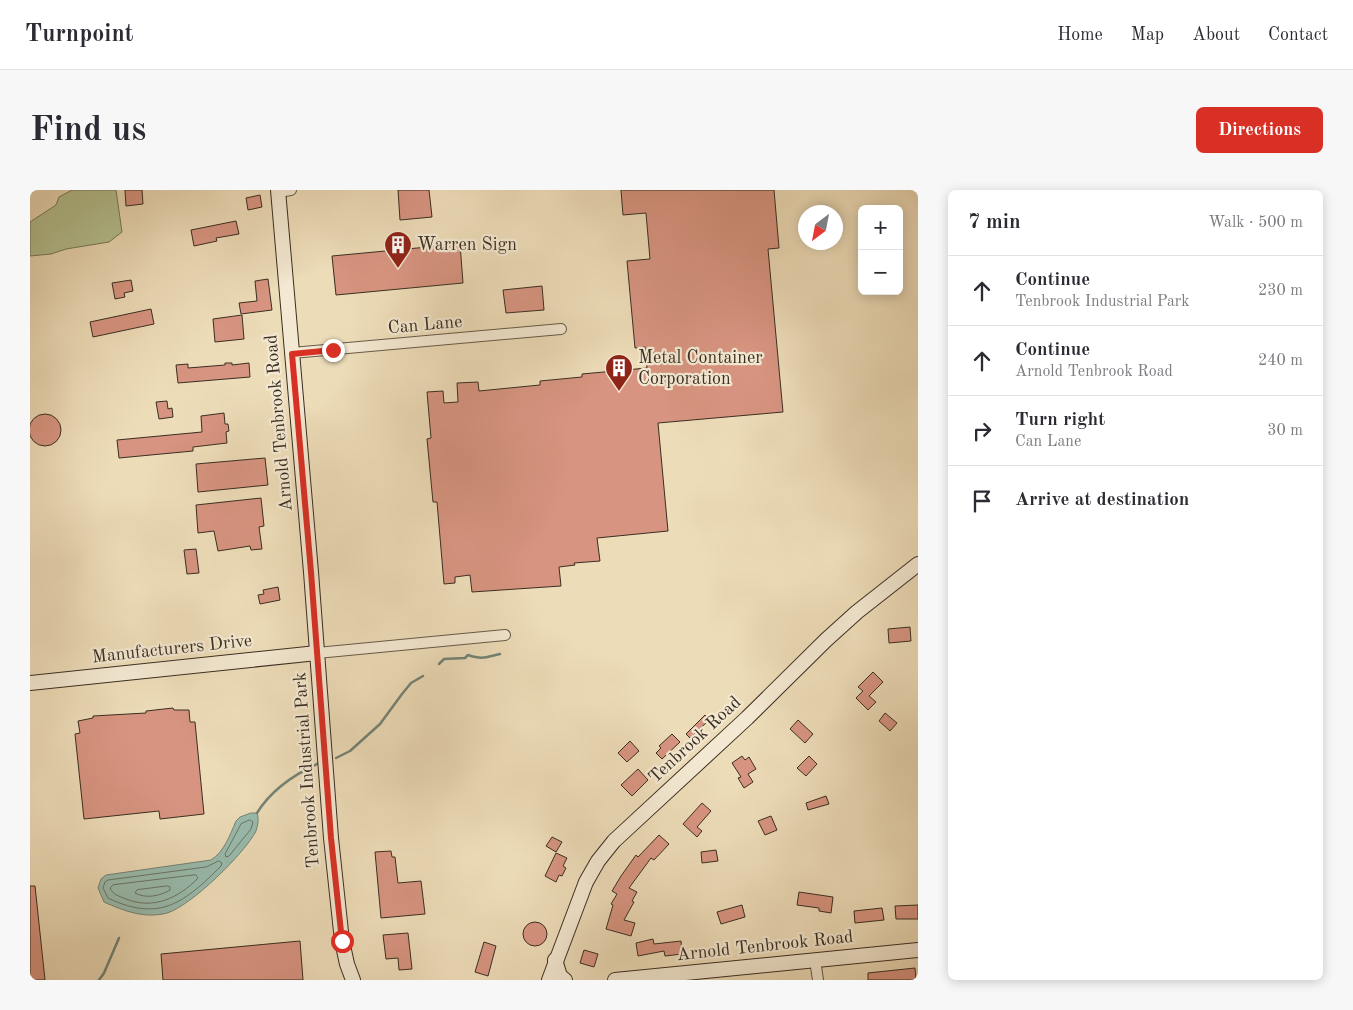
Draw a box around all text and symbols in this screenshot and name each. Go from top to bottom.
text: Turnpoint [25,23,133,47]
text: Home [1057,26,1103,44]
text: Map [1131,26,1164,44]
text: About [1192,26,1240,44]
text: Contact [1268,26,1328,44]
button: Directions [1196,107,1323,153]
text: Find us [30,113,146,148]
north arrow [798,205,843,250]
map controls [858,205,903,295]
button: + [858,205,903,250]
text: 7 min [968,212,1021,233]
text: Walk · 500 m [1208,215,1303,231]
building icon: Warren Sign [383,230,413,269]
place label: Warren Sign [417,236,517,254]
button: − [858,250,903,295]
text: Continue [1015,271,1090,290]
icon: ahead [968,277,996,305]
text: 230 m [1258,283,1303,299]
text: Tenbrook Industrial Park [1015,294,1190,310]
street label: Can Lane [387,313,463,337]
street label: Arnold Tenbrook Road [262,334,296,512]
route end [322,339,345,362]
text: Continue [1015,341,1090,360]
icon: ahead [968,347,996,375]
place label: Metal Container Corporation [638,349,763,388]
building icon: Metal Container Corporation [604,353,634,392]
text: 240 m [1258,353,1303,369]
text: Arnold Tenbrook Road [1015,364,1173,380]
text: Turn right [1015,411,1105,430]
icon: right [968,417,996,445]
text: 30 m [1267,423,1303,439]
text: Can Lane [1015,434,1081,450]
icon: arrive [968,487,996,515]
text: Arrive at destination [1015,491,1189,510]
street label: Manufacturers Drive [91,632,253,666]
street label: Tenbrook Industrial Park [291,671,323,869]
street label: Tenbrook Road [645,693,745,787]
street label: Arnold Tenbrook Road [676,928,854,964]
route start [331,930,354,953]

